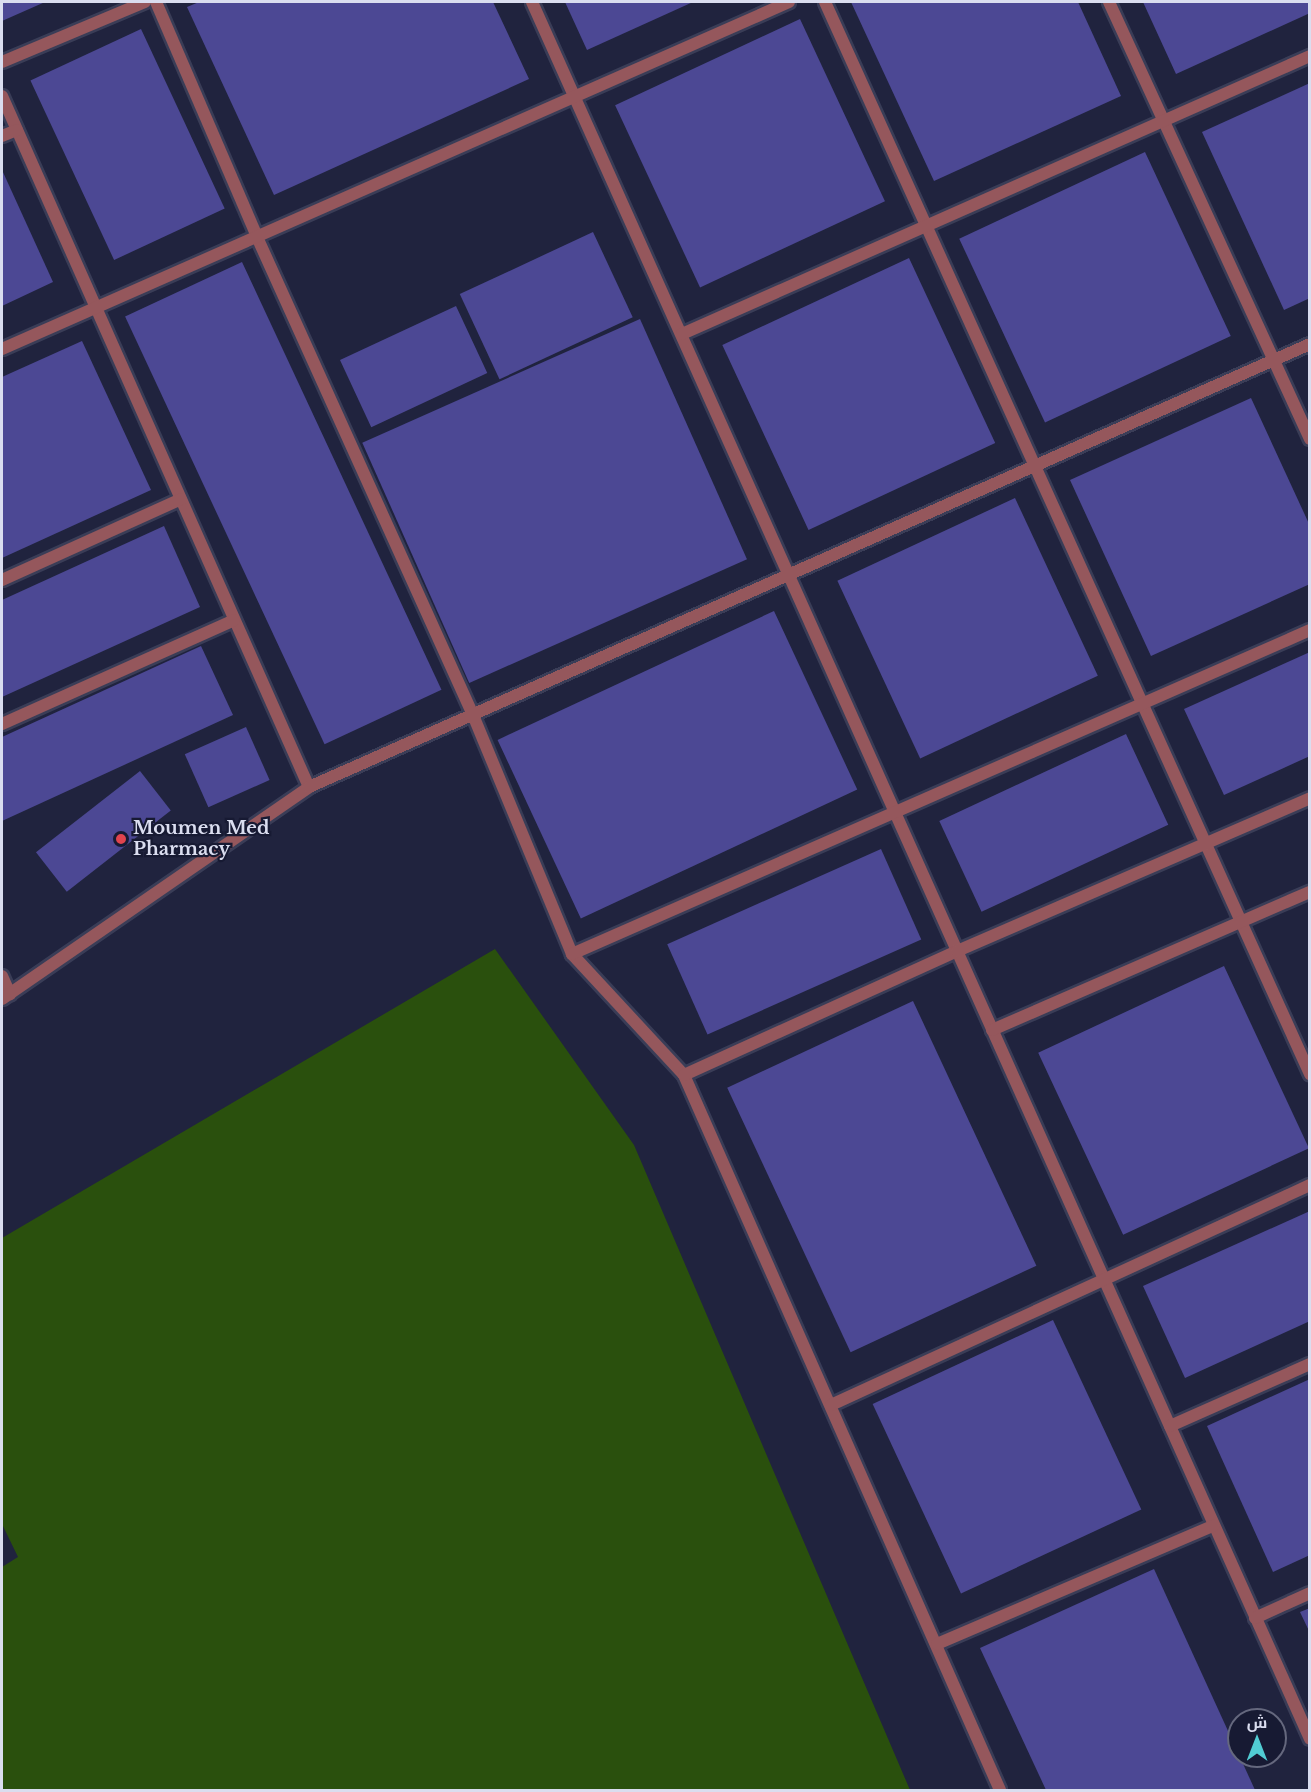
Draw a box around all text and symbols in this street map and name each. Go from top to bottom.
place label: Moumen Med Pharmacy [133,818,269,860]
marker: Moumen Med Pharmacy [114,832,128,846]
north arrow [1227,1708,1287,1768]
text: ش [1247,1712,1267,1732]

